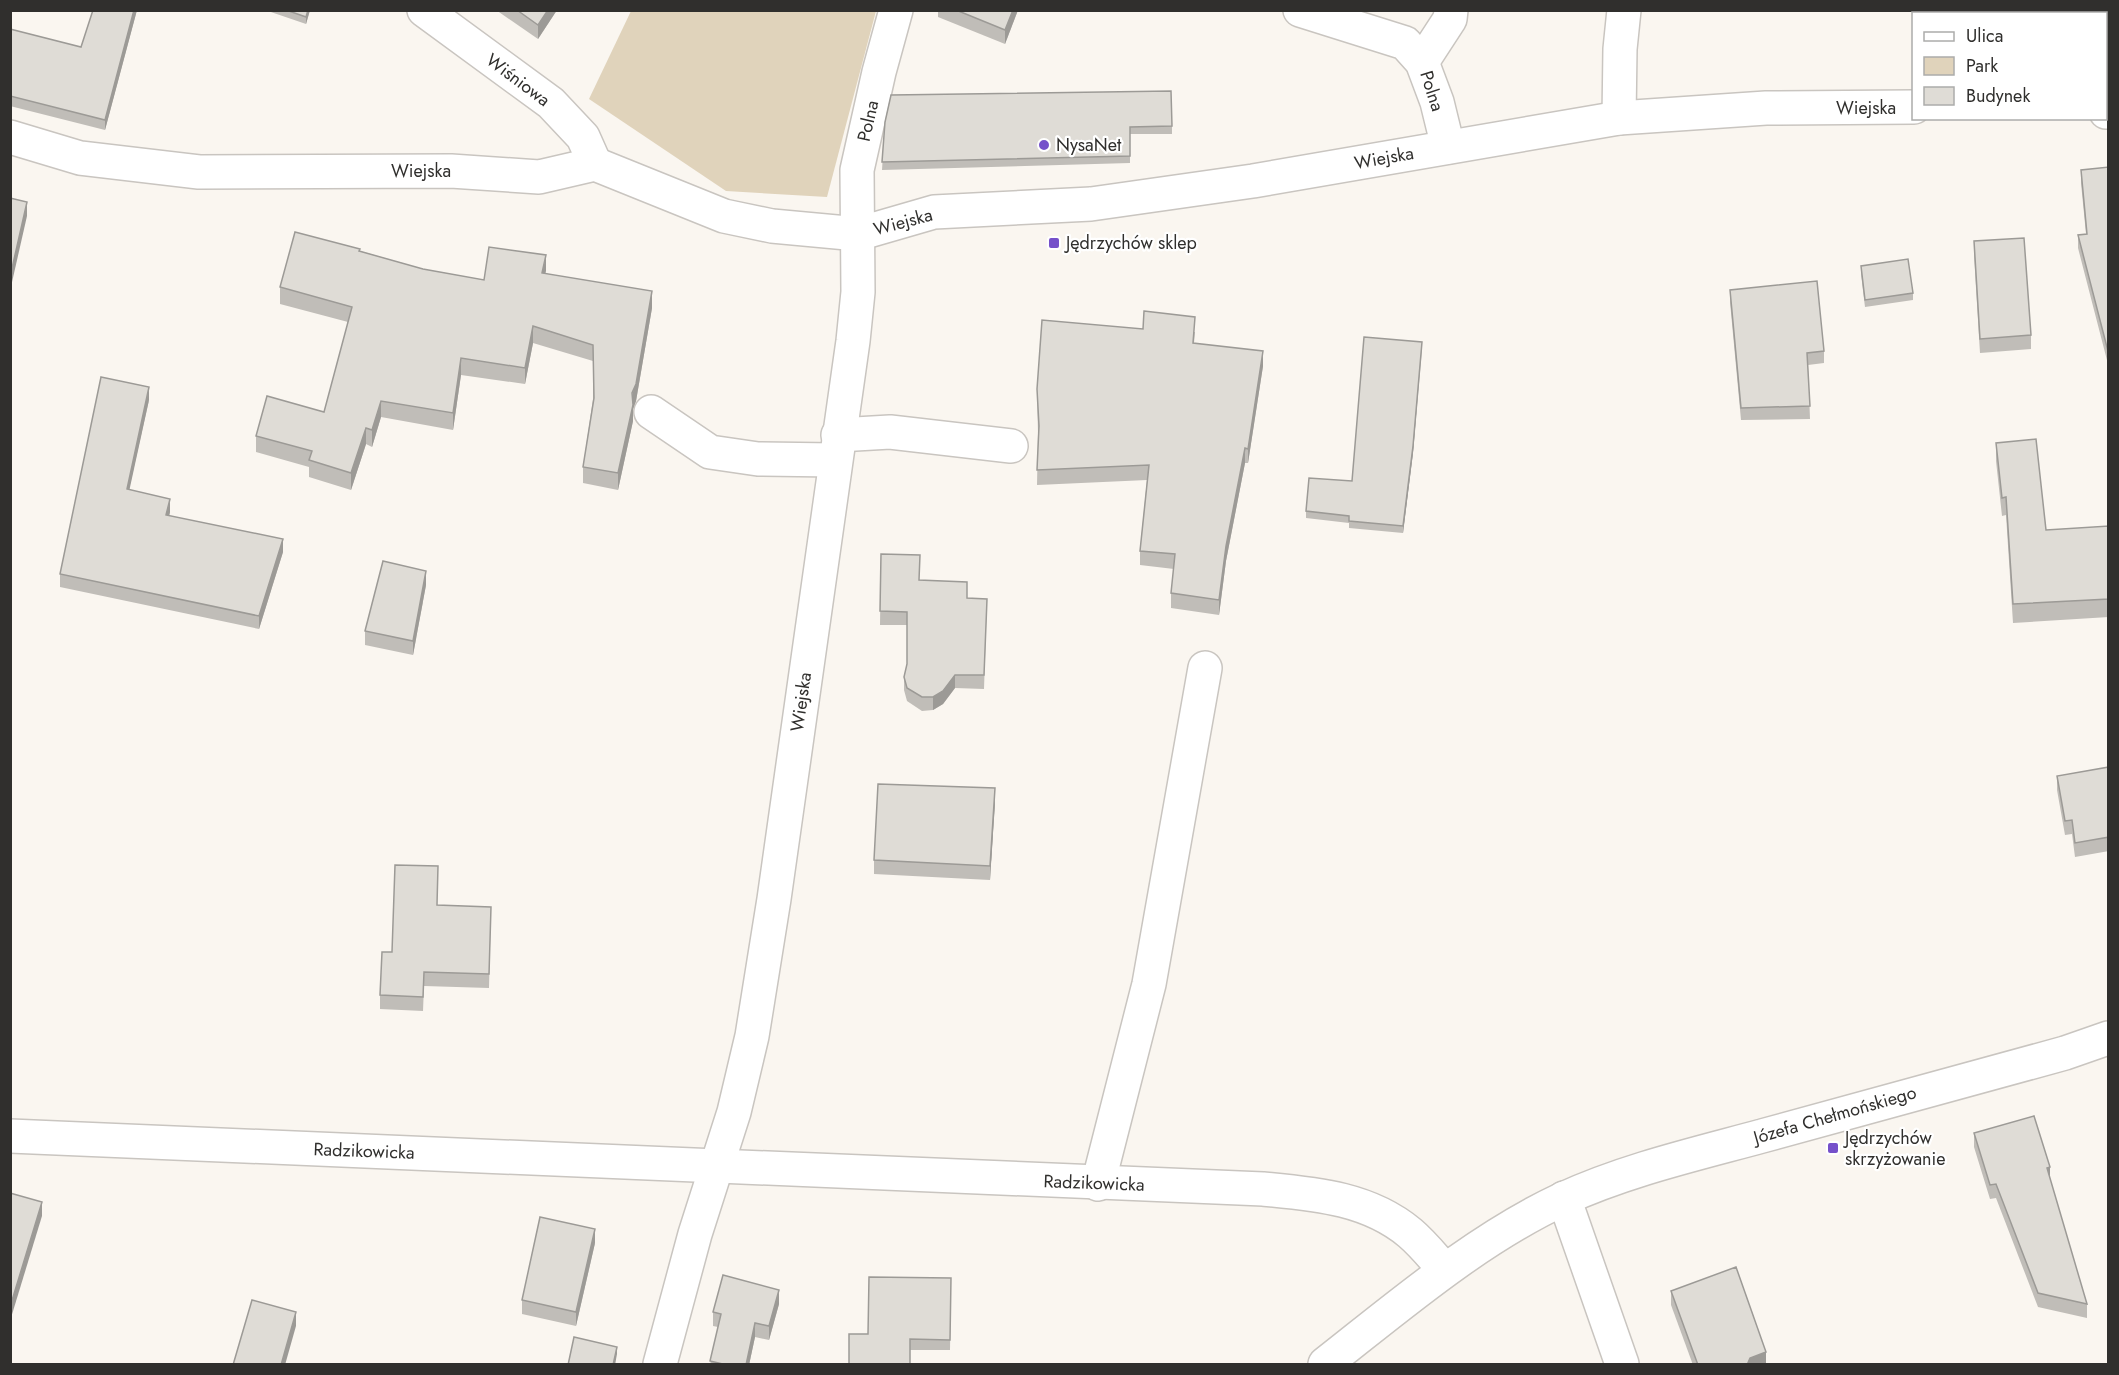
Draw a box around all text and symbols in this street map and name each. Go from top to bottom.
legend [1912,12,2107,120]
text: Ulica [1966,23,2003,49]
street label: Wiśniowa [480,47,556,113]
text: Park [1966,53,1998,79]
street label: Polna [1413,67,1451,115]
text: Budynek [1966,83,2030,109]
street label: Wiejska [1836,95,1896,121]
street label: Polna [851,98,885,144]
place label: NysaNet [1056,132,1122,158]
marker: NysaNet [1037,138,1051,152]
street label: Wiejska [1352,140,1416,176]
street label: Wiejska [391,158,451,184]
street label: Wiejska [871,202,935,242]
place label: Jędrzychów sklep [1064,230,1197,256]
marker: Jędrzychów sklep [1047,236,1061,250]
street label: Wiejska [784,670,818,734]
street label: Józefa Chełmońskiego [1749,1079,1920,1151]
place label: Jędrzychów skrzyżowanie [1843,1125,1946,1172]
street label: Radzikowicka [313,1136,415,1166]
marker: Jędrzychów skrzyżowanie [1826,1141,1840,1155]
street label: Radzikowicka [1043,1168,1145,1198]

